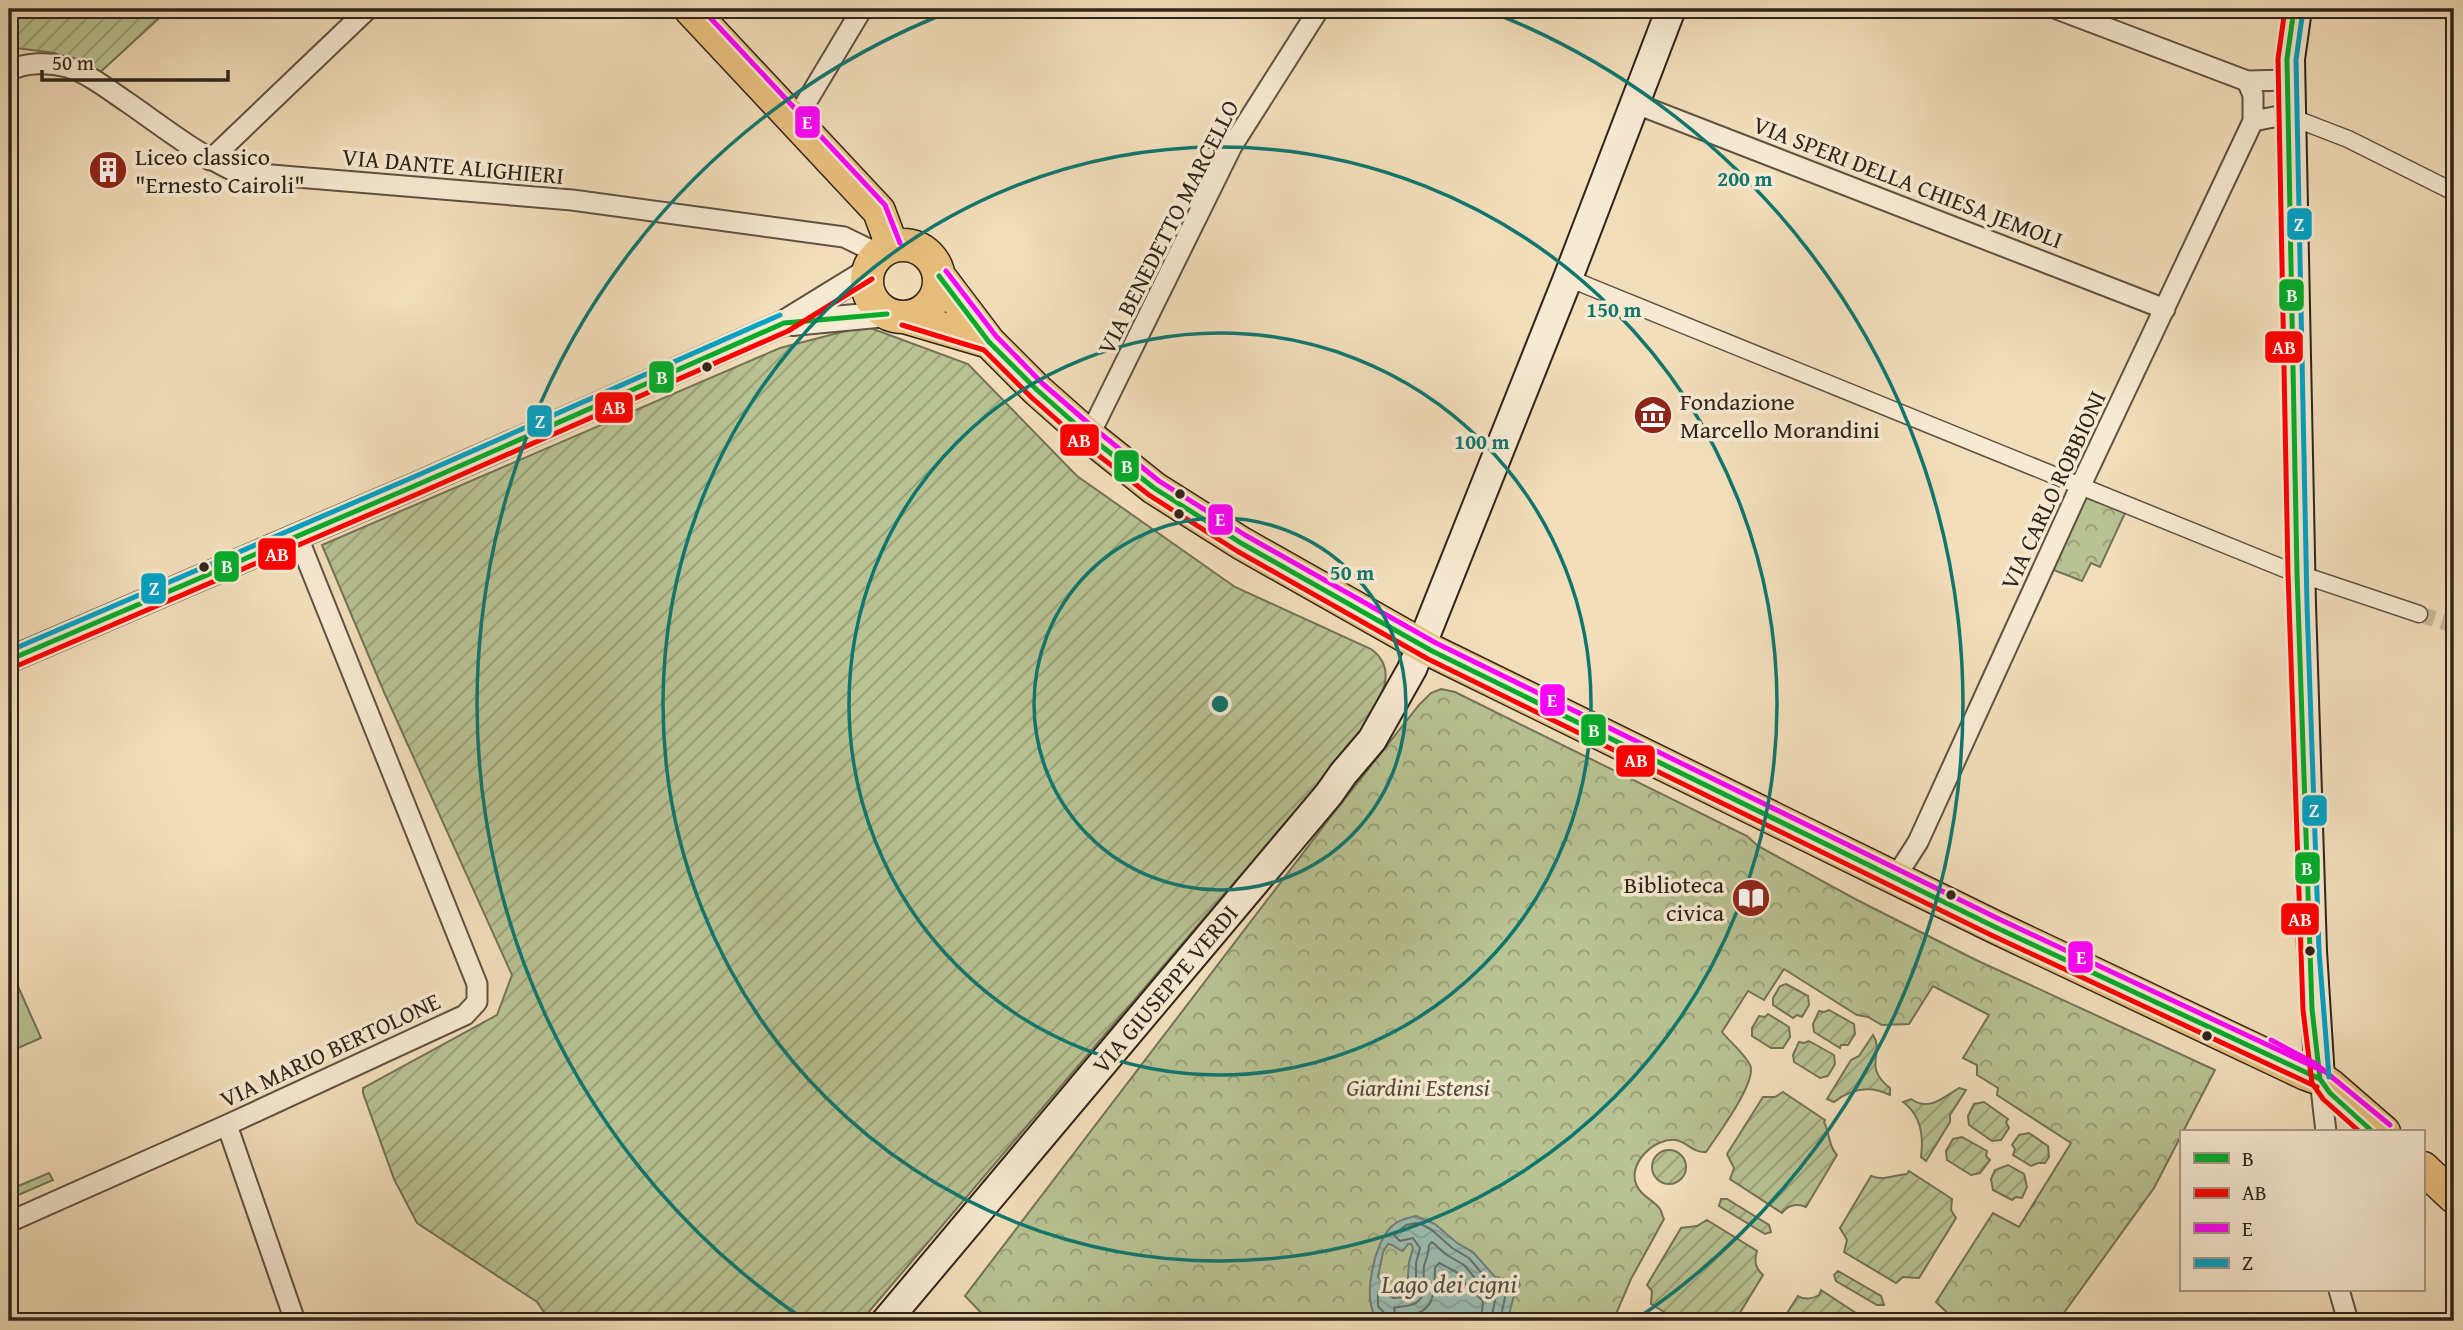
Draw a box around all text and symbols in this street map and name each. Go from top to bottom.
scale bar [42,38,228,82]
text: 50 m [52,47,94,78]
street label: VIA BENEDETTO MARCELLO [1089,94,1247,360]
line badge: E [794,105,821,139]
street label: VIA SPERI DELLA CHIESA JEMOLI [1748,107,2068,257]
text: E [802,108,812,136]
place label: Liceo classico "Ernesto Cairoli" [135,139,305,202]
street label: VIA DANTE ALIGHIERI [341,139,565,193]
building icon: Liceo classico "Ernesto Cairoli" [87,149,129,191]
text: 200 m [1717,163,1773,194]
line badge: Z [2286,207,2313,241]
text: Z [2294,210,2304,238]
line badge: B [2278,278,2305,312]
text: B [2286,281,2298,309]
text: 150 m [1586,294,1642,325]
line badge: AB [2264,330,2304,364]
text: AB [2272,333,2296,361]
line badge: B [648,360,675,394]
unlabelled marker [700,360,714,374]
text: B [656,363,668,391]
place label: Fondazione Marcello Morandini [1680,384,1880,447]
street label: VIA CARLO ROBBIONI [1992,385,2114,595]
line badge: AB [594,391,634,424]
text: AB [602,393,626,421]
museum icon: Fondazione Marcello Morandini [1632,394,1674,436]
line badge: Z [526,404,553,438]
text: Z [535,407,545,435]
line badge: AB [1059,423,1100,457]
text: AB [1067,426,1091,454]
text: 100 m [1454,426,1510,457]
line badge: B [1113,449,1140,483]
text: B [1121,452,1133,480]
unlabelled marker [1173,487,1187,501]
line badge: E [1207,503,1234,536]
text: E [1215,505,1225,533]
unlabelled marker [1172,507,1186,521]
line badge: AB [257,537,297,571]
text: AB [265,540,289,568]
line badge: B [213,550,240,583]
text: B [221,552,233,580]
text: 50 m [1330,557,1374,588]
unlabelled marker [197,560,211,574]
line badge: Z [140,572,167,605]
text: Z [149,574,159,602]
line badge: E [1539,683,1566,717]
text: E [1547,686,1557,714]
centre of rings [1208,692,1232,716]
line badge: B [1580,713,1607,747]
text: B [1588,716,1600,744]
line badge: AB [1615,744,1656,778]
text: AB [1624,746,1648,774]
line badge: Z [2301,794,2328,827]
text: Z [2309,796,2319,824]
line badge: B [2294,851,2321,885]
text: B [2301,854,2313,882]
place label: Biblioteca civica [1624,867,1725,930]
library icon: Biblioteca civica [1730,877,1772,919]
unlabelled marker [1944,888,1958,902]
street label: VIA GIUSEPPE VERDI [1084,897,1246,1081]
line badge: AB [2280,902,2320,936]
text: AB [2288,905,2312,933]
line badge: E [2067,940,2094,974]
text: E [2076,943,2086,971]
unlabelled marker [2303,944,2317,958]
street label: VIA MARIO BERTOLONE [214,984,446,1116]
unlabelled marker [2200,1029,2214,1043]
park label: Giardini Estensi [1346,1070,1490,1105]
legend [2180,1130,2424,1292]
text: B [2242,1143,2254,1174]
text: AB [2242,1177,2267,1208]
text: E [2242,1213,2253,1244]
text: Z [2242,1247,2253,1278]
water label: Lago dei cigni [1380,1264,1517,1303]

